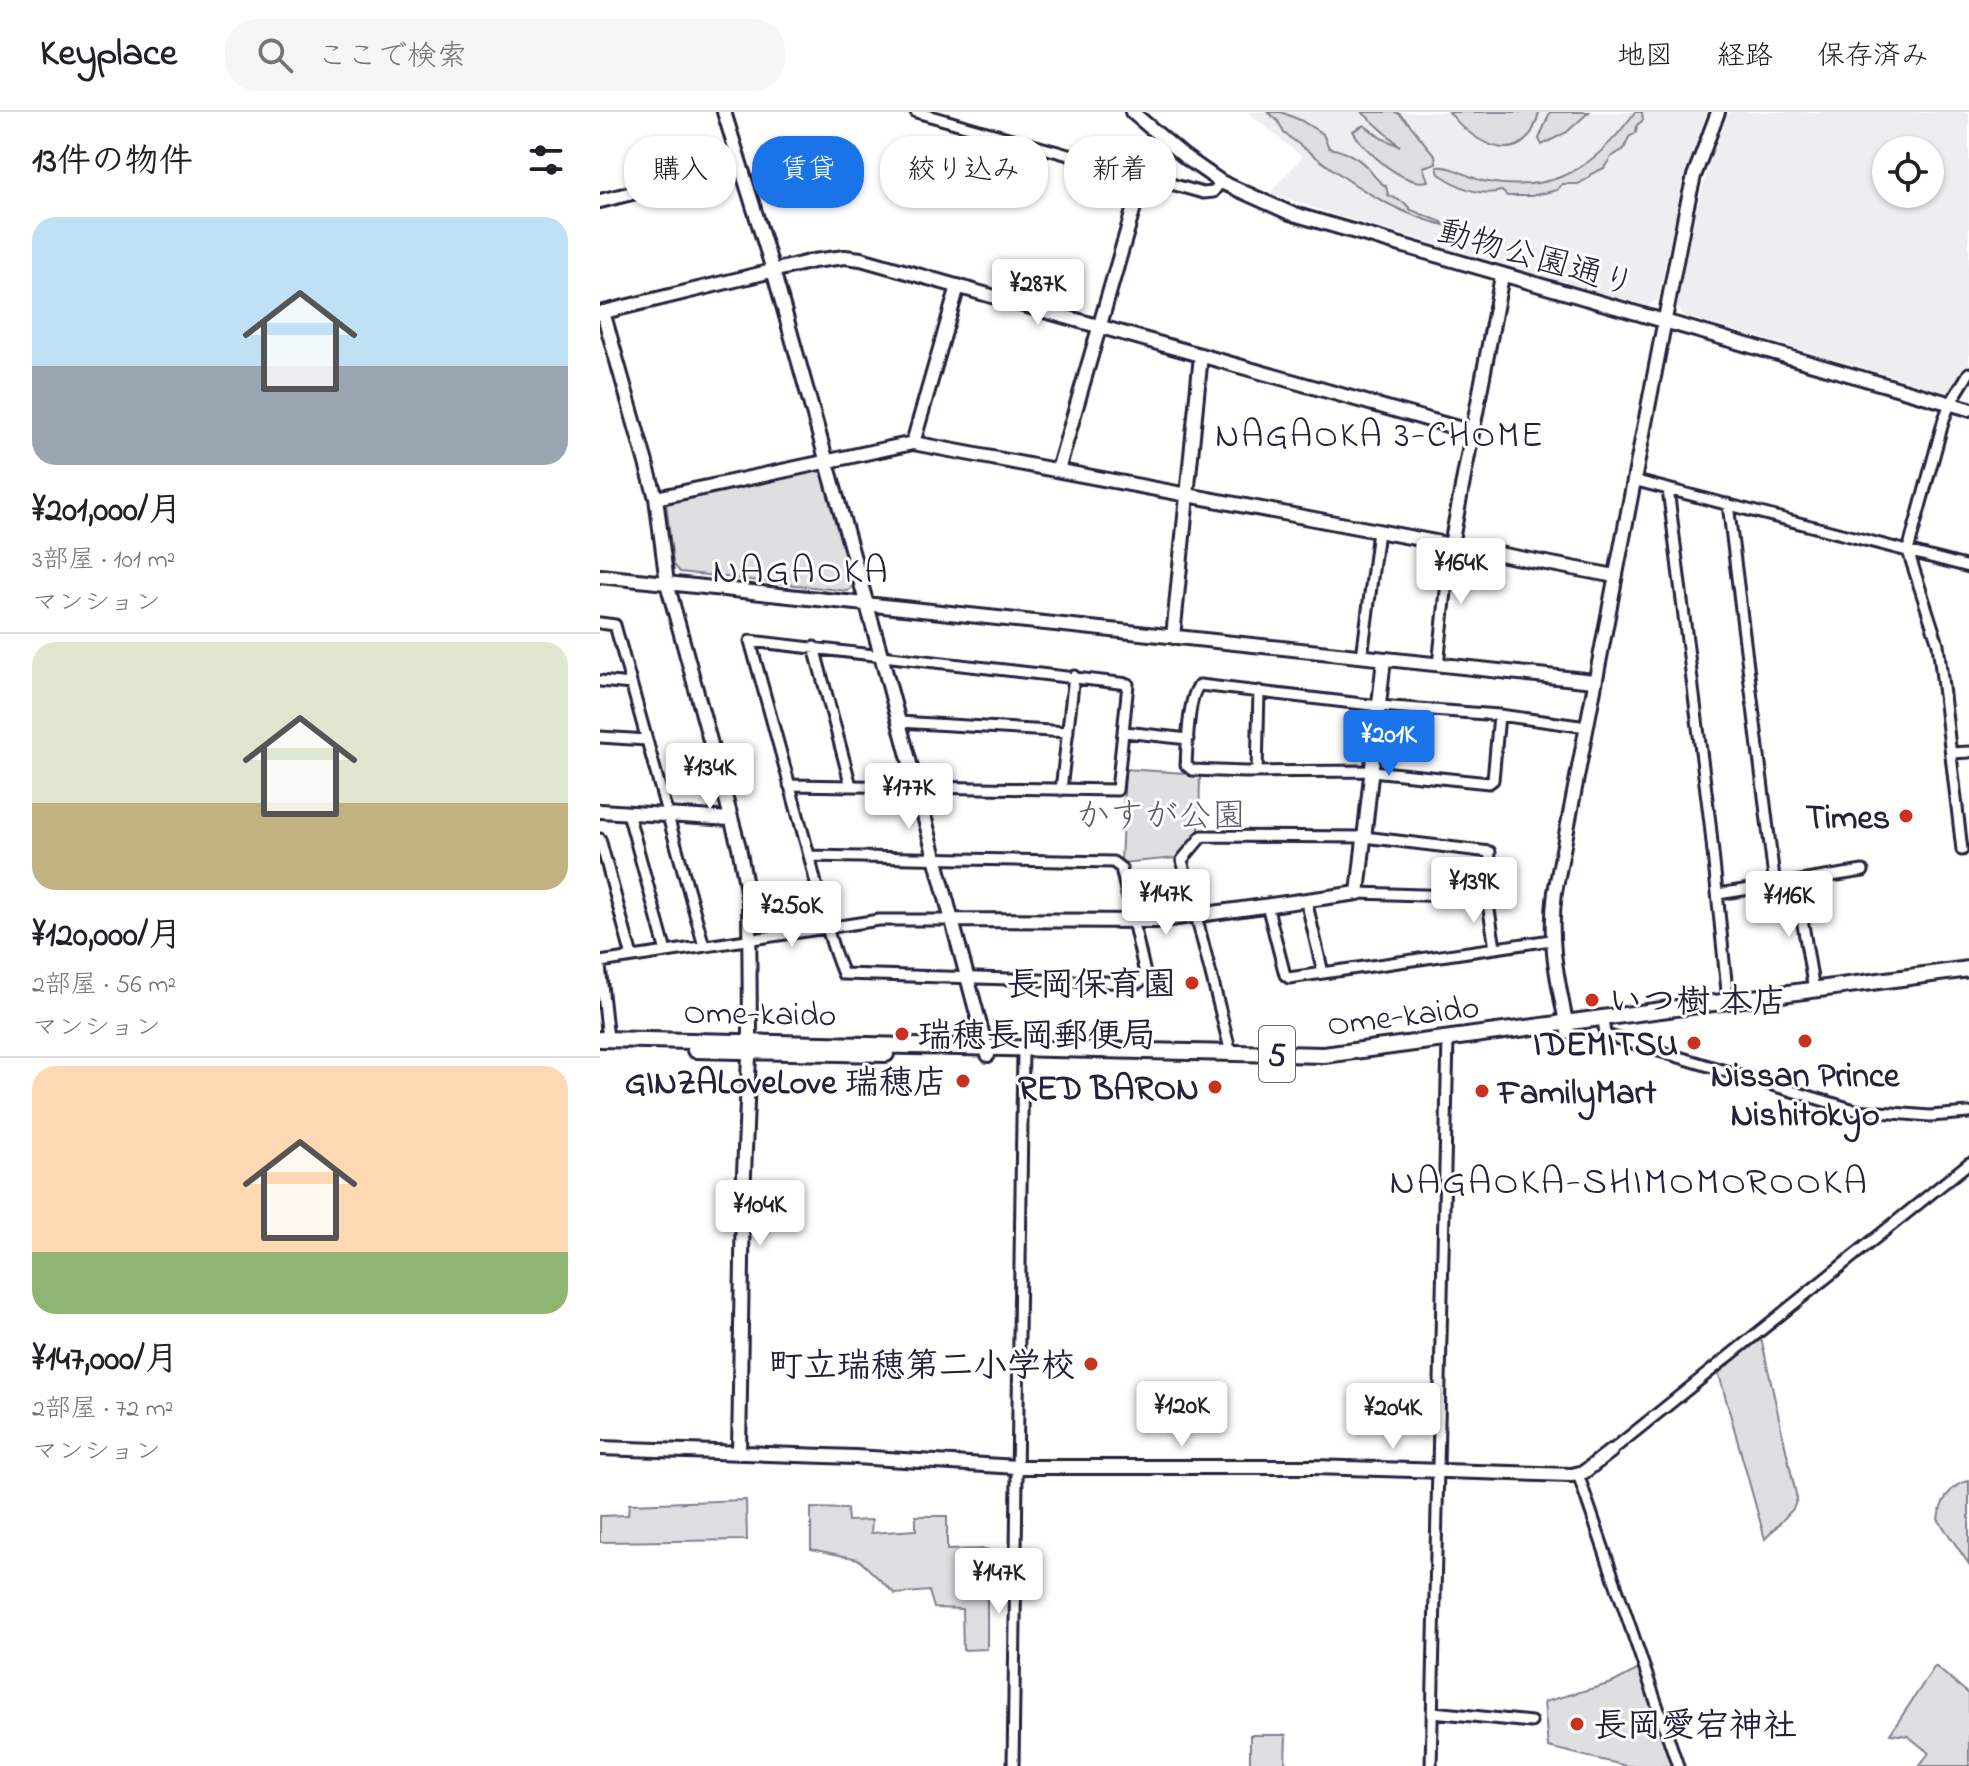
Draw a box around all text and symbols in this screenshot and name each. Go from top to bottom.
search box [225,19,785,91]
text: Keyplace [40,27,177,83]
icon: search [253,33,297,77]
text: ここで検索 [317,36,467,80]
text: 地図 [1617,37,1673,78]
text: 経路 [1717,37,1773,78]
text: 保存済み [1817,37,1929,78]
chip: 購入 [624,136,736,208]
chip: 賃貸 [752,136,864,208]
chip: 絞り込み [880,136,1048,208]
chip: 新着 [1064,136,1176,208]
map controls [1872,136,1944,208]
button: locate [1872,136,1944,208]
text: 13件の物件 [32,138,193,188]
icon: filters [524,138,568,182]
street label: 動物公園通り [1431,208,1641,312]
pin: ¥287K [982,259,1094,327]
text: ¥287K [1010,266,1066,304]
icon: home [228,269,372,413]
district label: NAGAOKA 3-CHOME [1215,411,1545,464]
text: ¥201,000/月 [32,487,182,537]
pin: ¥164K [1405,538,1517,606]
text: 3部屋 · 101 m² [32,542,175,580]
district label: NAGAOKA [712,545,890,601]
text: ¥164K [1434,545,1488,583]
text: マンション [32,585,161,623]
icon: home [228,694,372,838]
pin: ¥201K [1333,710,1445,778]
text: ¥201K [1361,717,1417,755]
pin: ¥134K [654,743,766,811]
text: ¥134K [684,750,736,788]
pin: ¥177K [853,763,965,831]
text: ¥177K [883,770,935,808]
park label: かすが公園 [1076,793,1246,843]
place label: Times [1805,795,1890,845]
marker: Times [1897,807,1915,825]
pin: ¥139K [1418,857,1530,925]
text: ¥139K [1449,864,1499,902]
pin: ¥147K [1110,869,1222,937]
pin: ¥116K [1733,871,1845,939]
text: ¥147K [1140,876,1192,914]
text: ¥116K [1764,878,1814,916]
pin: ¥250K [736,881,848,949]
text: ¥250K [761,888,823,926]
text: ¥120,000/月 [32,912,182,962]
place label: 長岡保育園 [1006,962,1176,1012]
text: 2部屋 · 56 m² [32,967,176,1005]
marker: 長岡保育園 [1183,974,1201,992]
place label: いつ樹 本店 [1608,979,1787,1029]
street label: Ome-kaido [1325,984,1482,1052]
street label: Ome-kaido [683,990,837,1042]
marker: いつ樹 本店 [1583,991,1601,1009]
text: マンション [32,1010,161,1048]
place label: 瑞穂長岡郵便局 [918,1013,1156,1063]
place label: IDEMITSU [1533,1022,1678,1072]
marker: 瑞穂長岡郵便局 [893,1025,911,1043]
road number: 5 [1259,1026,1295,1082]
marker: Nissan Prince Nishitokyo [1796,1032,1814,1050]
marker: IDEMITSU [1685,1034,1703,1052]
place label: Nissan Prince Nishitokyo [1711,1053,1900,1143]
place label: GINZALoveLove 瑞穂店 [625,1060,947,1110]
place label: RED BARON [1018,1066,1199,1116]
place label: FamilyMart [1496,1070,1657,1121]
marker: GINZALoveLove 瑞穂店 [954,1072,972,1090]
marker: RED BARON [1206,1078,1224,1096]
marker: FamilyMart [1473,1082,1491,1100]
icon: home [228,1118,372,1262]
district label: NAGAOKA-SHIMOMOROOKA [1389,1156,1869,1212]
pin: ¥104K [704,1180,816,1248]
text: ¥104K [734,1187,786,1225]
text: ¥147,000/月 [32,1336,179,1386]
place label: 町立瑞穂第二小学校 [769,1343,1075,1393]
marker: 町立瑞穂第二小学校 [1082,1355,1100,1373]
pin: ¥120K [1126,1381,1238,1449]
pin: ¥204K [1337,1383,1449,1451]
text: ¥120K [1154,1388,1210,1426]
text: ¥204K [1364,1390,1422,1428]
text: 2部屋 · 72 m² [32,1391,174,1429]
text: マンション [32,1434,161,1472]
pin: ¥147K [943,1548,1055,1616]
text: ¥147K [973,1555,1025,1593]
place label: 長岡愛宕神社 [1593,1703,1797,1753]
marker: 長岡愛宕神社 [1568,1715,1586,1733]

